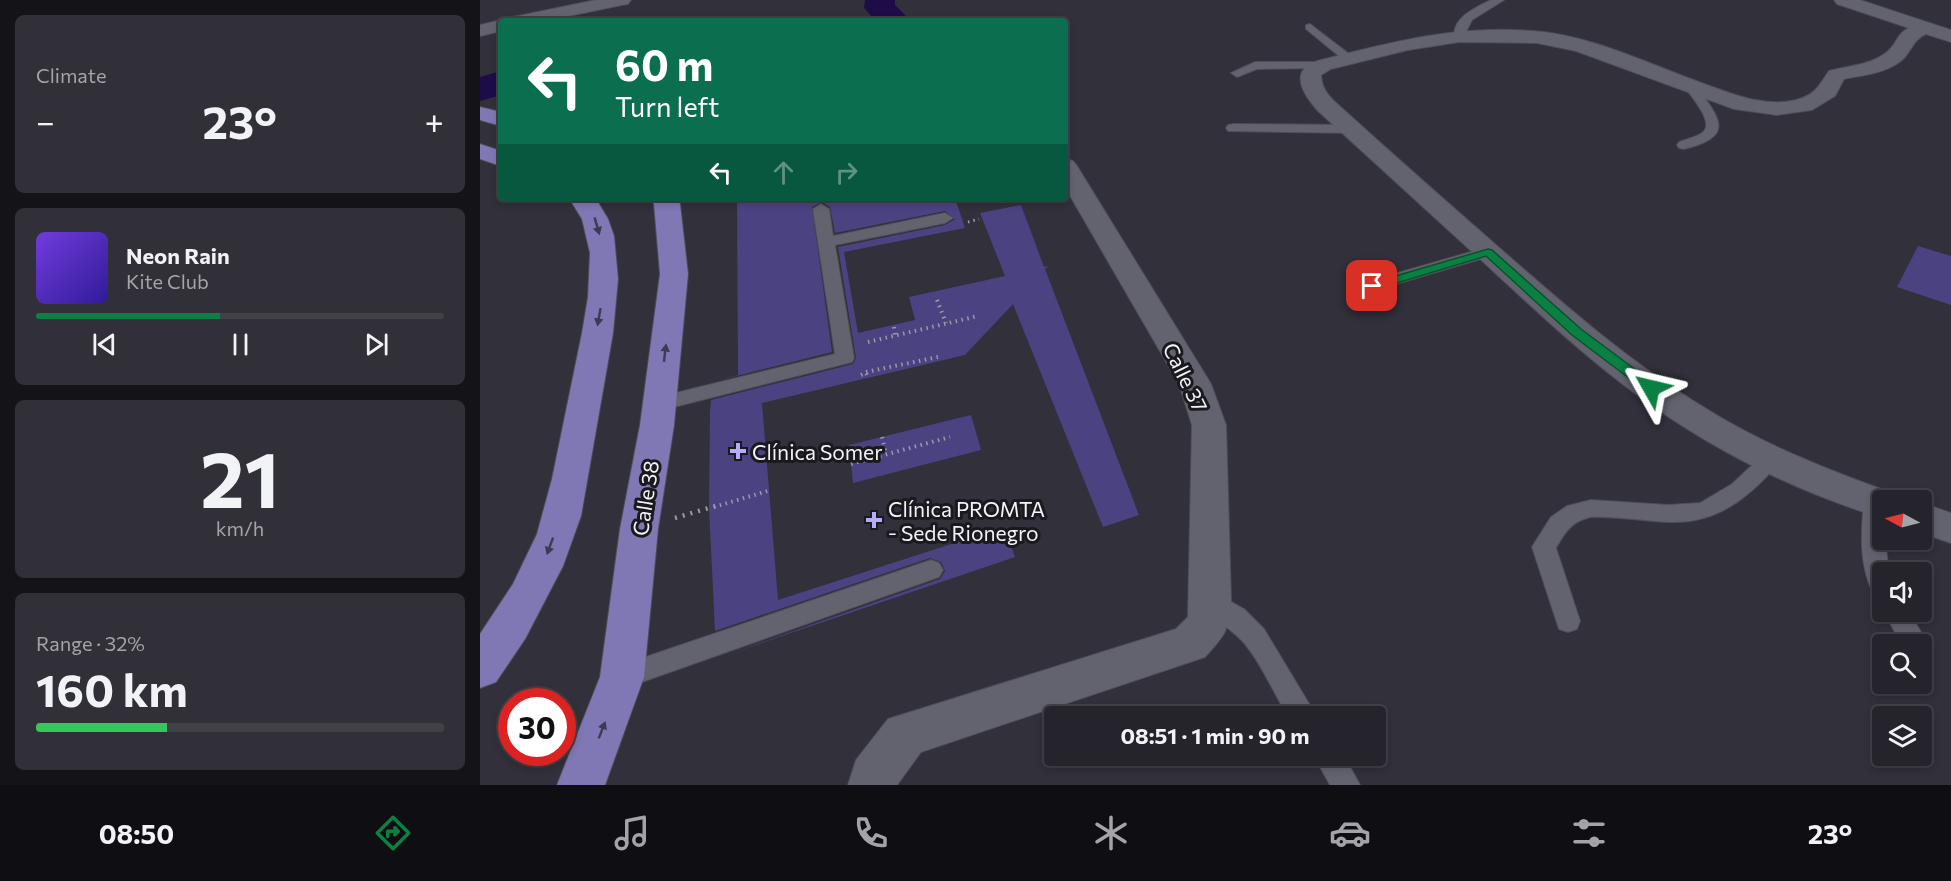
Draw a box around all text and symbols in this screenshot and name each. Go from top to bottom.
text: 60 m [615,38,714,90]
icon: left [516,42,594,120]
text: Climate [36,63,106,87]
text: Turn left [615,90,719,123]
text: 23° [203,93,277,148]
text: − [36,100,55,141]
text: + [425,100,444,141]
icon: left [704,156,737,189]
icon: ahead [767,156,800,189]
icon: right [830,156,863,189]
one-way arrow [593,217,602,235]
text: Neon Rain [126,242,230,269]
pin [1346,260,1397,311]
text: Kite Club [126,269,209,293]
icon: arrive [1355,269,1388,302]
one-way arrow [594,308,603,327]
icon: previous [88,328,121,361]
icon: pause [224,328,257,361]
icon: next [360,328,393,361]
street label: Calle 37 [1159,338,1213,416]
one-way arrow [660,344,669,363]
position arrow [1619,356,1683,420]
text: 21 [200,429,280,524]
place label: Clínica Somer [752,439,883,464]
marker: Clínica Somer [729,442,747,460]
street label: Calle 38 [627,459,663,537]
north arrow [1872,490,1932,550]
map controls [1872,490,1932,766]
place label: Clínica PROMTA - Sede Rionegro [888,496,1045,545]
marker: Clínica PROMTA - Sede Rionegro [865,511,883,529]
text: km/h [216,516,264,540]
one-way arrow [545,537,555,555]
button: sound [1872,562,1932,622]
text: Range · 32% [36,631,145,655]
button: search [1872,634,1932,694]
text: 160 km [36,661,188,716]
speed limit sign: 30 [498,688,576,766]
button: layers [1872,706,1932,766]
one-way arrow [597,721,607,739]
text: 08:51 · 1 min · 90 m [1120,722,1310,749]
icon: directions [372,812,414,854]
icon: music [611,812,653,854]
icon: phone [850,812,892,854]
icon: climate [1090,812,1132,854]
icon: car [1329,812,1371,854]
icon: filters [1568,812,1610,854]
text: 08:50 [99,817,174,850]
text: 23° [1808,817,1852,850]

